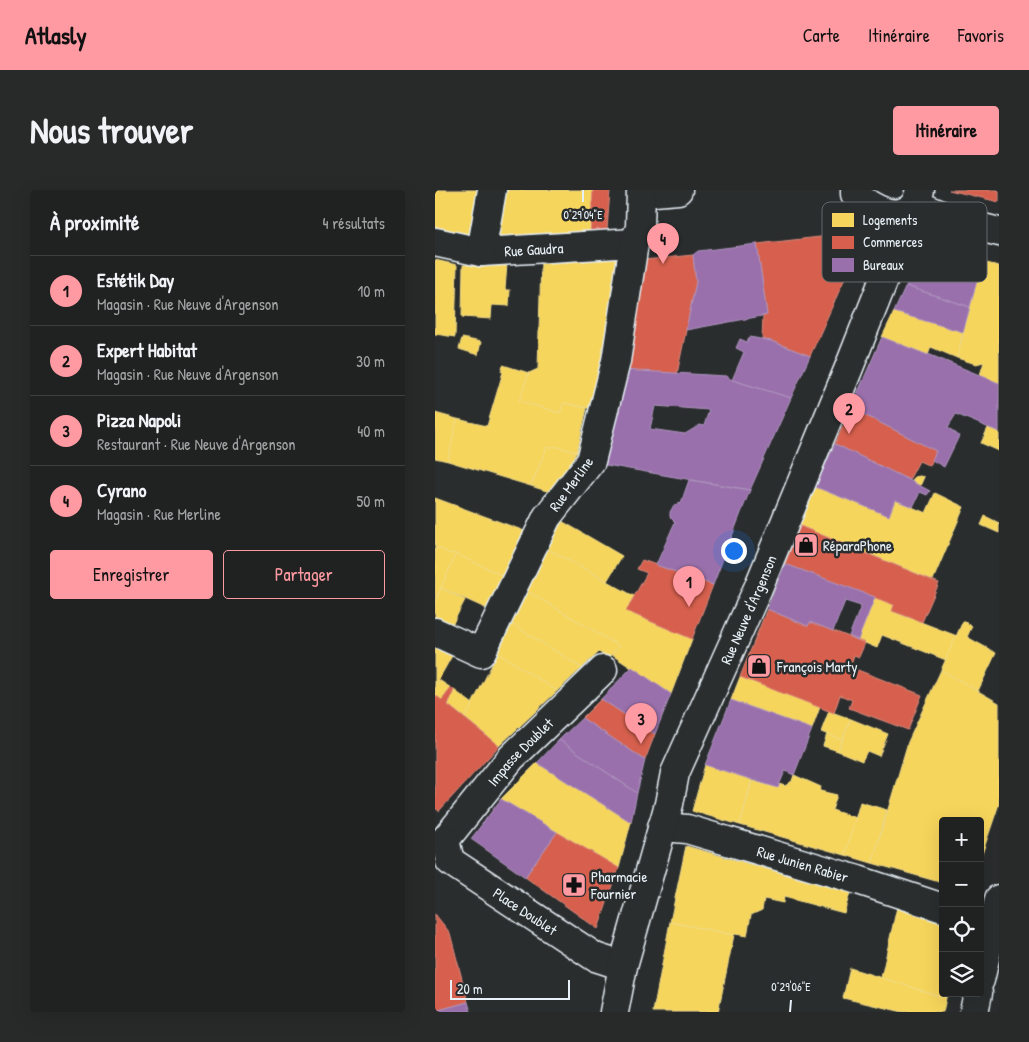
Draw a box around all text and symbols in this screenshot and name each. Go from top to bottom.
text: Atlasly [25,19,87,51]
text: Carte [803,23,840,48]
text: Itinéraire [868,23,930,48]
text: Favoris [958,23,1004,48]
button: Itinéraire [893,106,999,155]
text: Nous trouver [30,107,193,154]
legend [822,202,987,282]
text: 0°29'04"E [564,206,603,223]
text: À proximité [50,208,139,237]
text: Logements [863,210,917,230]
text: 4 résultats [323,212,385,234]
pin: 4 [647,223,679,264]
text: Commerces [863,232,923,251]
street label: Rue Gaudra [504,237,564,261]
text: Bureaux [863,255,904,274]
text: Estétik Day [97,267,174,293]
text: 1 [63,280,69,302]
text: 10 m [357,280,385,302]
text: Magasin · Rue Neuve d'Argenson [97,293,279,315]
text: Expert Habitat [97,337,197,363]
text: 2 [62,350,70,372]
text: 30 m [356,350,385,372]
text: Magasin · Rue Neuve d'Argenson [97,363,279,385]
pin: 2 [833,393,865,434]
text: Pizza Napoli [97,407,181,433]
text: 3 [62,420,70,442]
text: 40 m [357,420,385,442]
text: Restaurant · Rue Neuve d'Argenson [97,433,296,455]
street label: Rue Merline [544,452,598,516]
text: Cyrano [97,477,146,503]
text: 4 [63,490,69,512]
text: 50 m [357,490,385,512]
text: Magasin · Rue Merline [97,503,221,525]
shop icon: RéparaPhone [793,532,819,558]
place label: RéparaPhone [823,535,892,556]
your location [721,538,747,564]
button: Enregistrer [50,550,213,599]
button: Partager [223,550,385,599]
street label: Rue Neuve d'Argenson [715,551,781,667]
pin: 1 [673,566,705,607]
shop icon: François Marty [746,653,772,679]
place label: François Marty [776,656,858,677]
pin: 3 [625,703,657,744]
street label: Impasse Doublet [482,712,558,790]
map controls [939,817,984,997]
button: + [939,817,984,862]
street label: Rue Junien Rabier [755,840,851,887]
button: − [939,862,984,907]
place label: Pharmacie Fournier [590,866,647,904]
pharmacy icon: Pharmacie Fournier [561,872,587,898]
street label: Place Doublet [489,882,562,940]
button: locate [939,907,984,952]
button: layers [939,952,984,997]
scale bar [450,977,570,1000]
text: 0°29'06"E [771,978,811,995]
text: 20 m [457,979,483,998]

